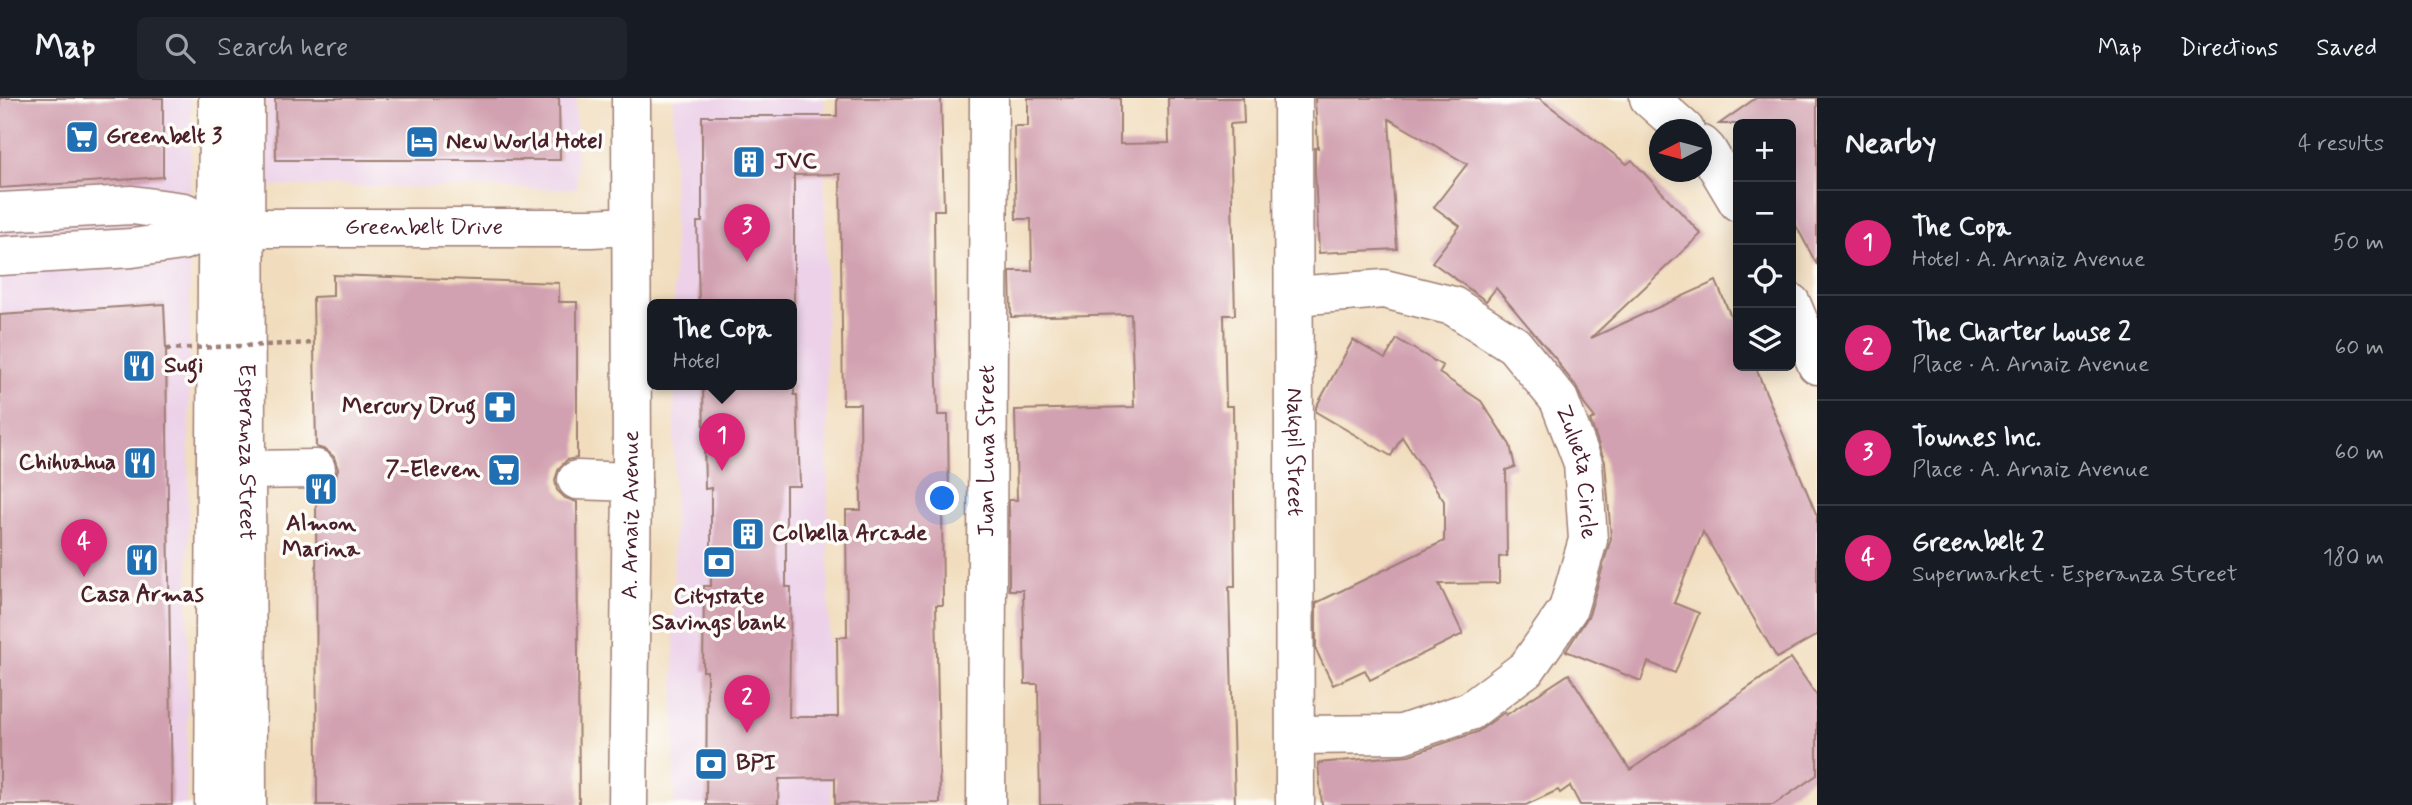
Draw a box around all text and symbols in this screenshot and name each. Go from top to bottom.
search box [137,17,627,80]
text: Map [35,26,95,70]
icon: search [161,29,199,67]
text: Search here [217,31,348,65]
text: Map [2098,33,2142,64]
text: Directions [2180,33,2278,64]
text: Saved [2316,33,2377,64]
supermarket icon: Greenbelt 3 [63,118,101,156]
north arrow [1649,119,1712,182]
map controls [1733,119,1796,371]
button: + [1733,119,1796,182]
place label: Greenbelt 3 [106,122,223,152]
hotel icon: New World Hotel [403,123,441,161]
text: Nearby [1845,124,1936,163]
place label: New World Hotel [446,127,603,157]
text: 4 results [2298,129,2384,159]
building icon: JVC [730,143,768,181]
place label: JVC [774,147,817,177]
button: − [1733,182,1796,245]
pin: 3 [724,204,770,262]
text: The Copa [1912,211,2011,245]
street label: Greenbelt Drive [345,213,503,243]
text: 1 [1863,228,1873,258]
text: 50 m [2333,228,2384,258]
button: locate [1733,245,1796,308]
text: Hotel · A. Arnaiz Avenue [1912,245,2145,275]
popup [647,299,797,390]
button: layers [1733,308,1796,371]
text: The Copa [673,313,771,347]
text: The Charter house 2 [1912,316,2131,350]
text: 2 [1862,333,1874,363]
text: 60 m [2335,333,2384,363]
restaurant icon: Sugi [120,347,158,385]
text: Hotel [673,347,719,377]
text: Place · A. Arnaiz Avenue [1912,350,2149,380]
place label: Sugi [164,351,203,384]
street label: Esperanza Street [231,364,261,541]
street label: Juan Luna Street [972,365,1003,537]
pharmacy icon: Mercury Drug [481,388,519,426]
street label: Nakpil Street [1279,388,1309,516]
place label: Mercury Drug [342,392,476,425]
street label: Zulueta Circle [1547,401,1603,540]
pin: 1 [699,413,745,471]
text: Townes Inc. [1912,421,2041,455]
street label: A. Arnaiz Avenue [616,430,647,600]
text: 3 [1863,438,1873,468]
text: 60 m [2335,438,2384,468]
restaurant icon: Chihuahua [121,444,159,482]
place label: Chihuahua [18,448,116,478]
supermarket icon: 7-Eleven [485,451,523,489]
place label: 7-Eleven [385,455,481,485]
text: Place · A. Arnaiz Avenue [1912,455,2149,485]
restaurant icon: Almon Marina [302,470,340,508]
your location [925,481,959,515]
place label: Almon Marina [282,509,361,565]
building icon: Colbella Arcade [729,515,767,553]
pin: 4 [61,519,107,577]
place label: Colbella Arcade [772,519,928,549]
text: Greenbelt 2 [1912,526,2044,560]
restaurant icon: Casa Armas [123,541,161,579]
bank icon: Citystate Savings bank [700,543,738,581]
text: 4 [1861,543,1875,573]
text: 180 m [2323,543,2384,573]
text: Supermarket · Esperanza Street [1912,560,2238,590]
place label: Casa Armas [80,580,204,610]
place label: Citystate Savings bank [652,582,786,638]
pin: 2 [724,675,770,733]
bank icon: BPI [692,745,730,783]
place label: BPI [736,749,776,779]

